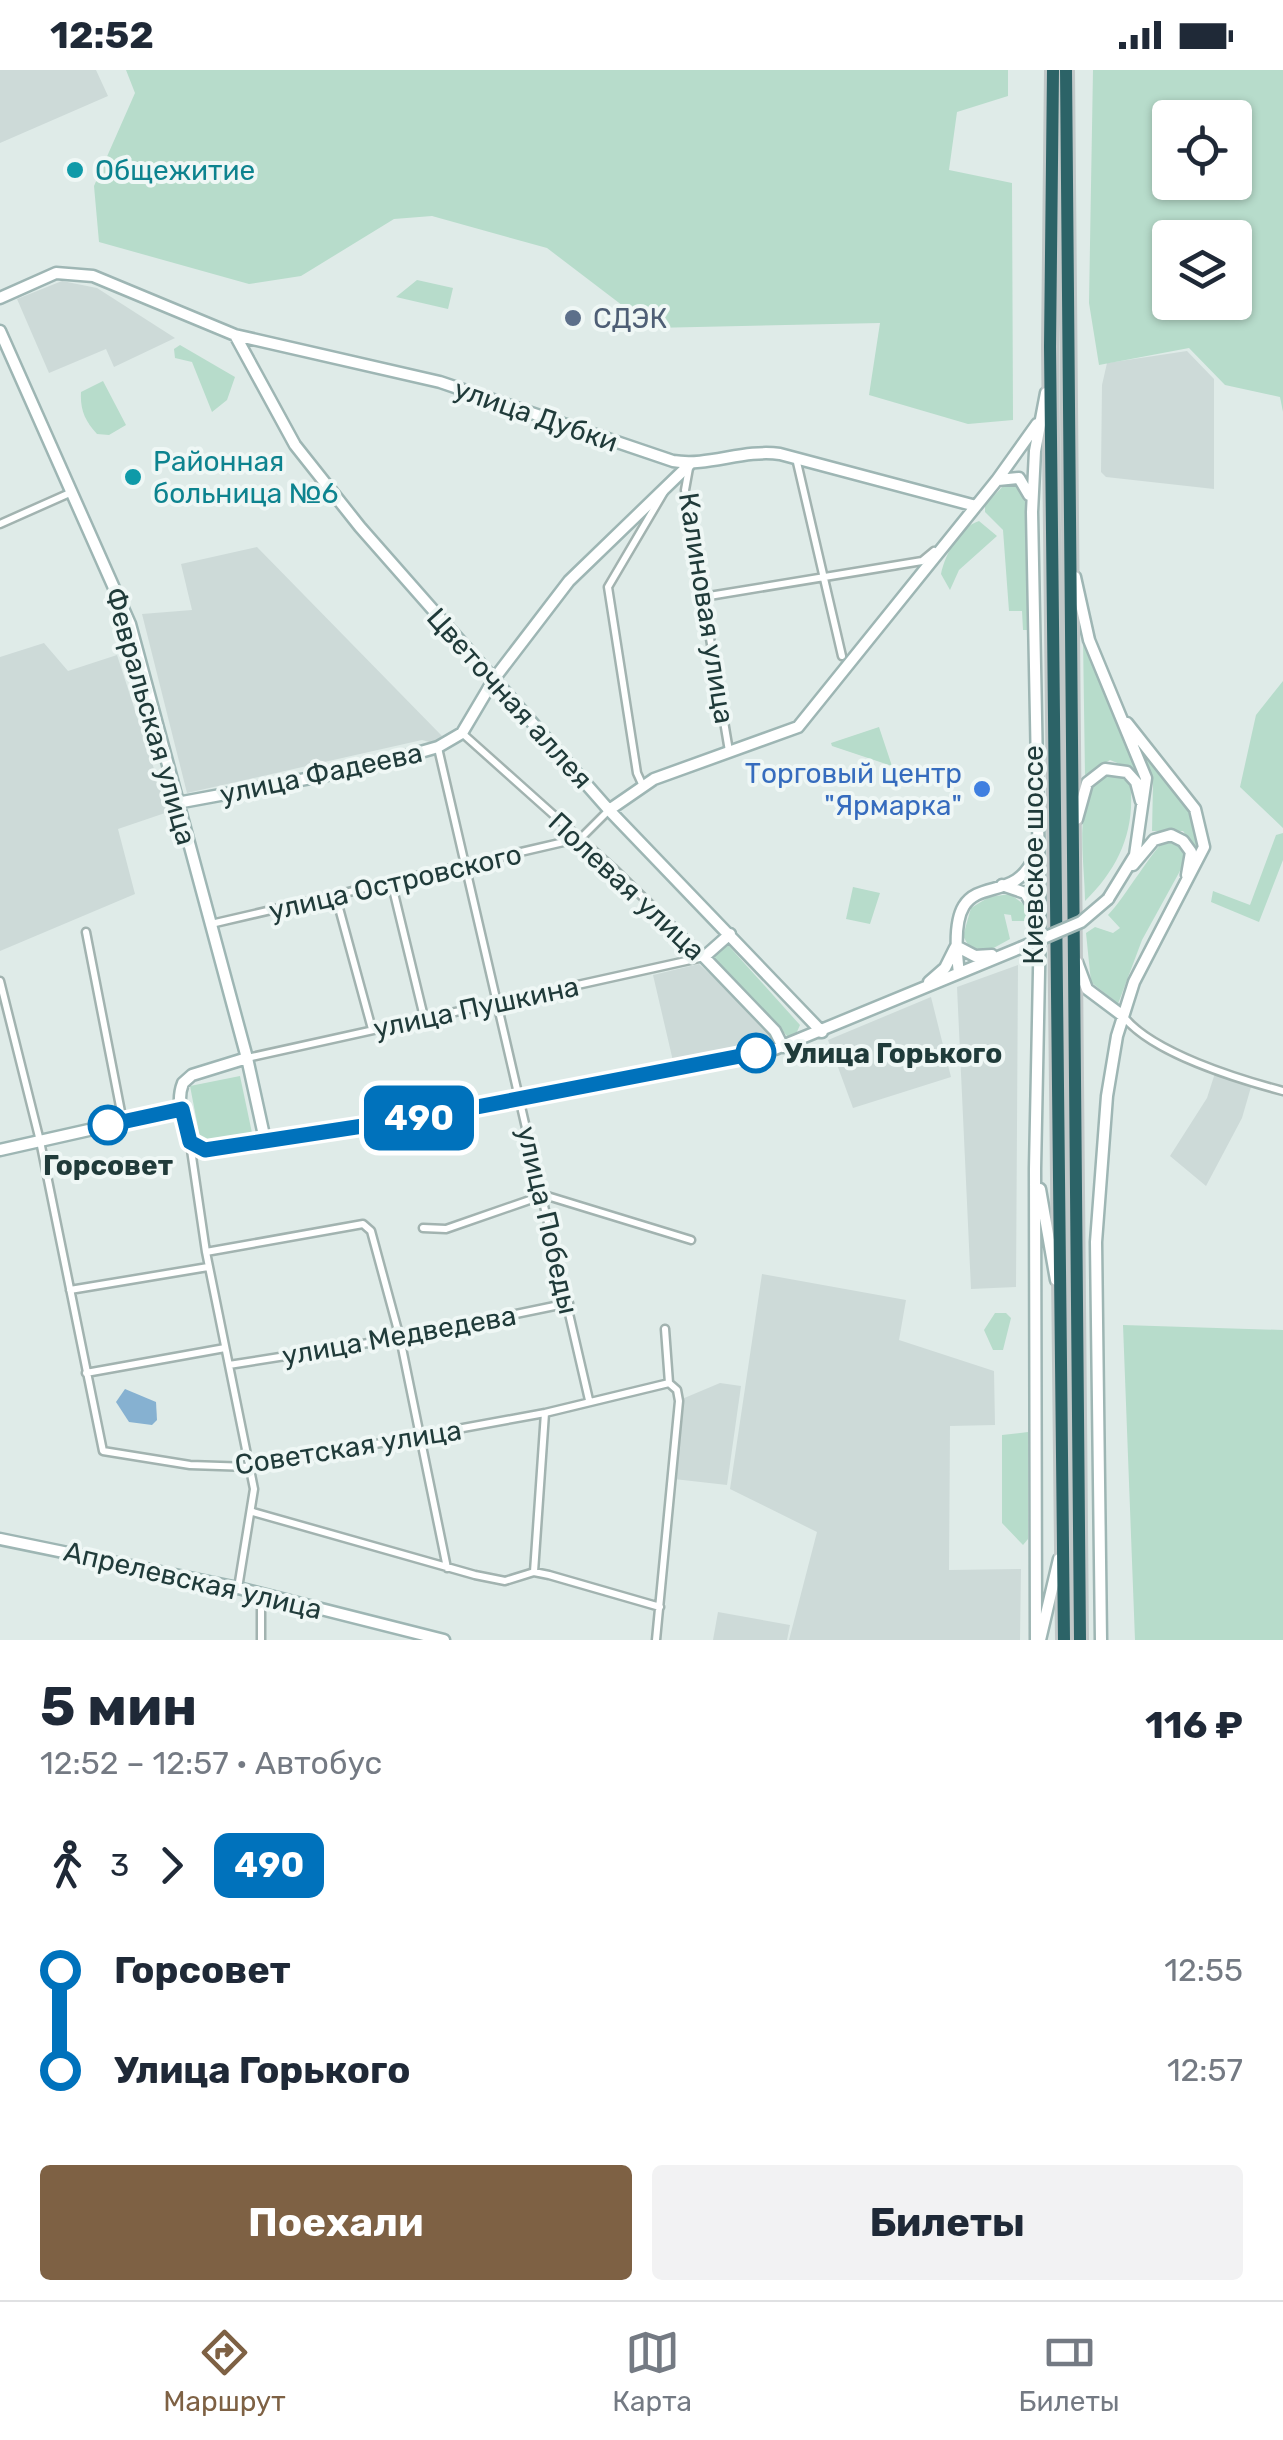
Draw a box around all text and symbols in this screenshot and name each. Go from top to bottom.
text: 12:52 [50,12,154,58]
map controls [1152,100,1252,320]
button: locate [1152,100,1252,200]
place label: Общежитие [95,154,255,187]
marker: Общежитие [64,159,86,181]
button: layers [1152,220,1252,320]
place label: СДЭК [593,302,667,335]
marker: СДЭК [562,307,584,329]
street label: улица Дубки [450,372,622,459]
place label: Районная больница №6 [153,445,338,510]
marker: Районная больница №6 [122,466,144,488]
street label: Калиновая улица [672,490,741,726]
street label: Февральская улица [98,584,203,849]
street label: Цветочная аллея [420,601,599,795]
street label: улица Фадеева [217,736,425,811]
street label: Киевское шоссе [1017,745,1050,965]
place label: Торговый центр "Ярмарка" [745,757,962,822]
marker: Торговый центр "Ярмарка" [971,778,993,800]
street label: Полевая улица [542,806,712,967]
street label: улица Островского [266,837,525,928]
street label: улица Пушкина [370,970,582,1045]
marker: Улица Горького [737,1034,775,1072]
place label: Улица Горького [784,1037,1002,1070]
line badge: 490 [362,1086,476,1150]
text: 490 [384,1097,454,1139]
marker: Горсовет [89,1106,127,1144]
street label: улица Победы [510,1123,585,1317]
place label: Горсовет [43,1149,173,1182]
street label: улица Медведева [279,1299,519,1372]
street label: Советская улица [232,1413,464,1482]
street label: Апрелевская улица [61,1535,325,1626]
text: 5 мин [40,1674,197,1739]
text: 116 ₽ [1145,1702,1243,1748]
text: 12:52 – 12:57 · Автобус [40,1744,382,1782]
icon: walk [40,1838,95,1893]
icon: forward [144,1838,199,1893]
text: 490 [234,1844,304,1886]
text: 3 [110,1846,129,1884]
text: Горсовет [114,1947,291,1993]
text: 12:55 [1164,1951,1243,1989]
text: Улица Горького [114,2047,410,2093]
text: 12:57 [1167,2051,1243,2089]
button: Поехали [40,2165,632,2280]
button: Билеты [652,2165,1243,2280]
tab: Маршрут [163,2325,286,2418]
tab: Карта [612,2325,692,2418]
tab: Билеты [1019,2325,1120,2418]

